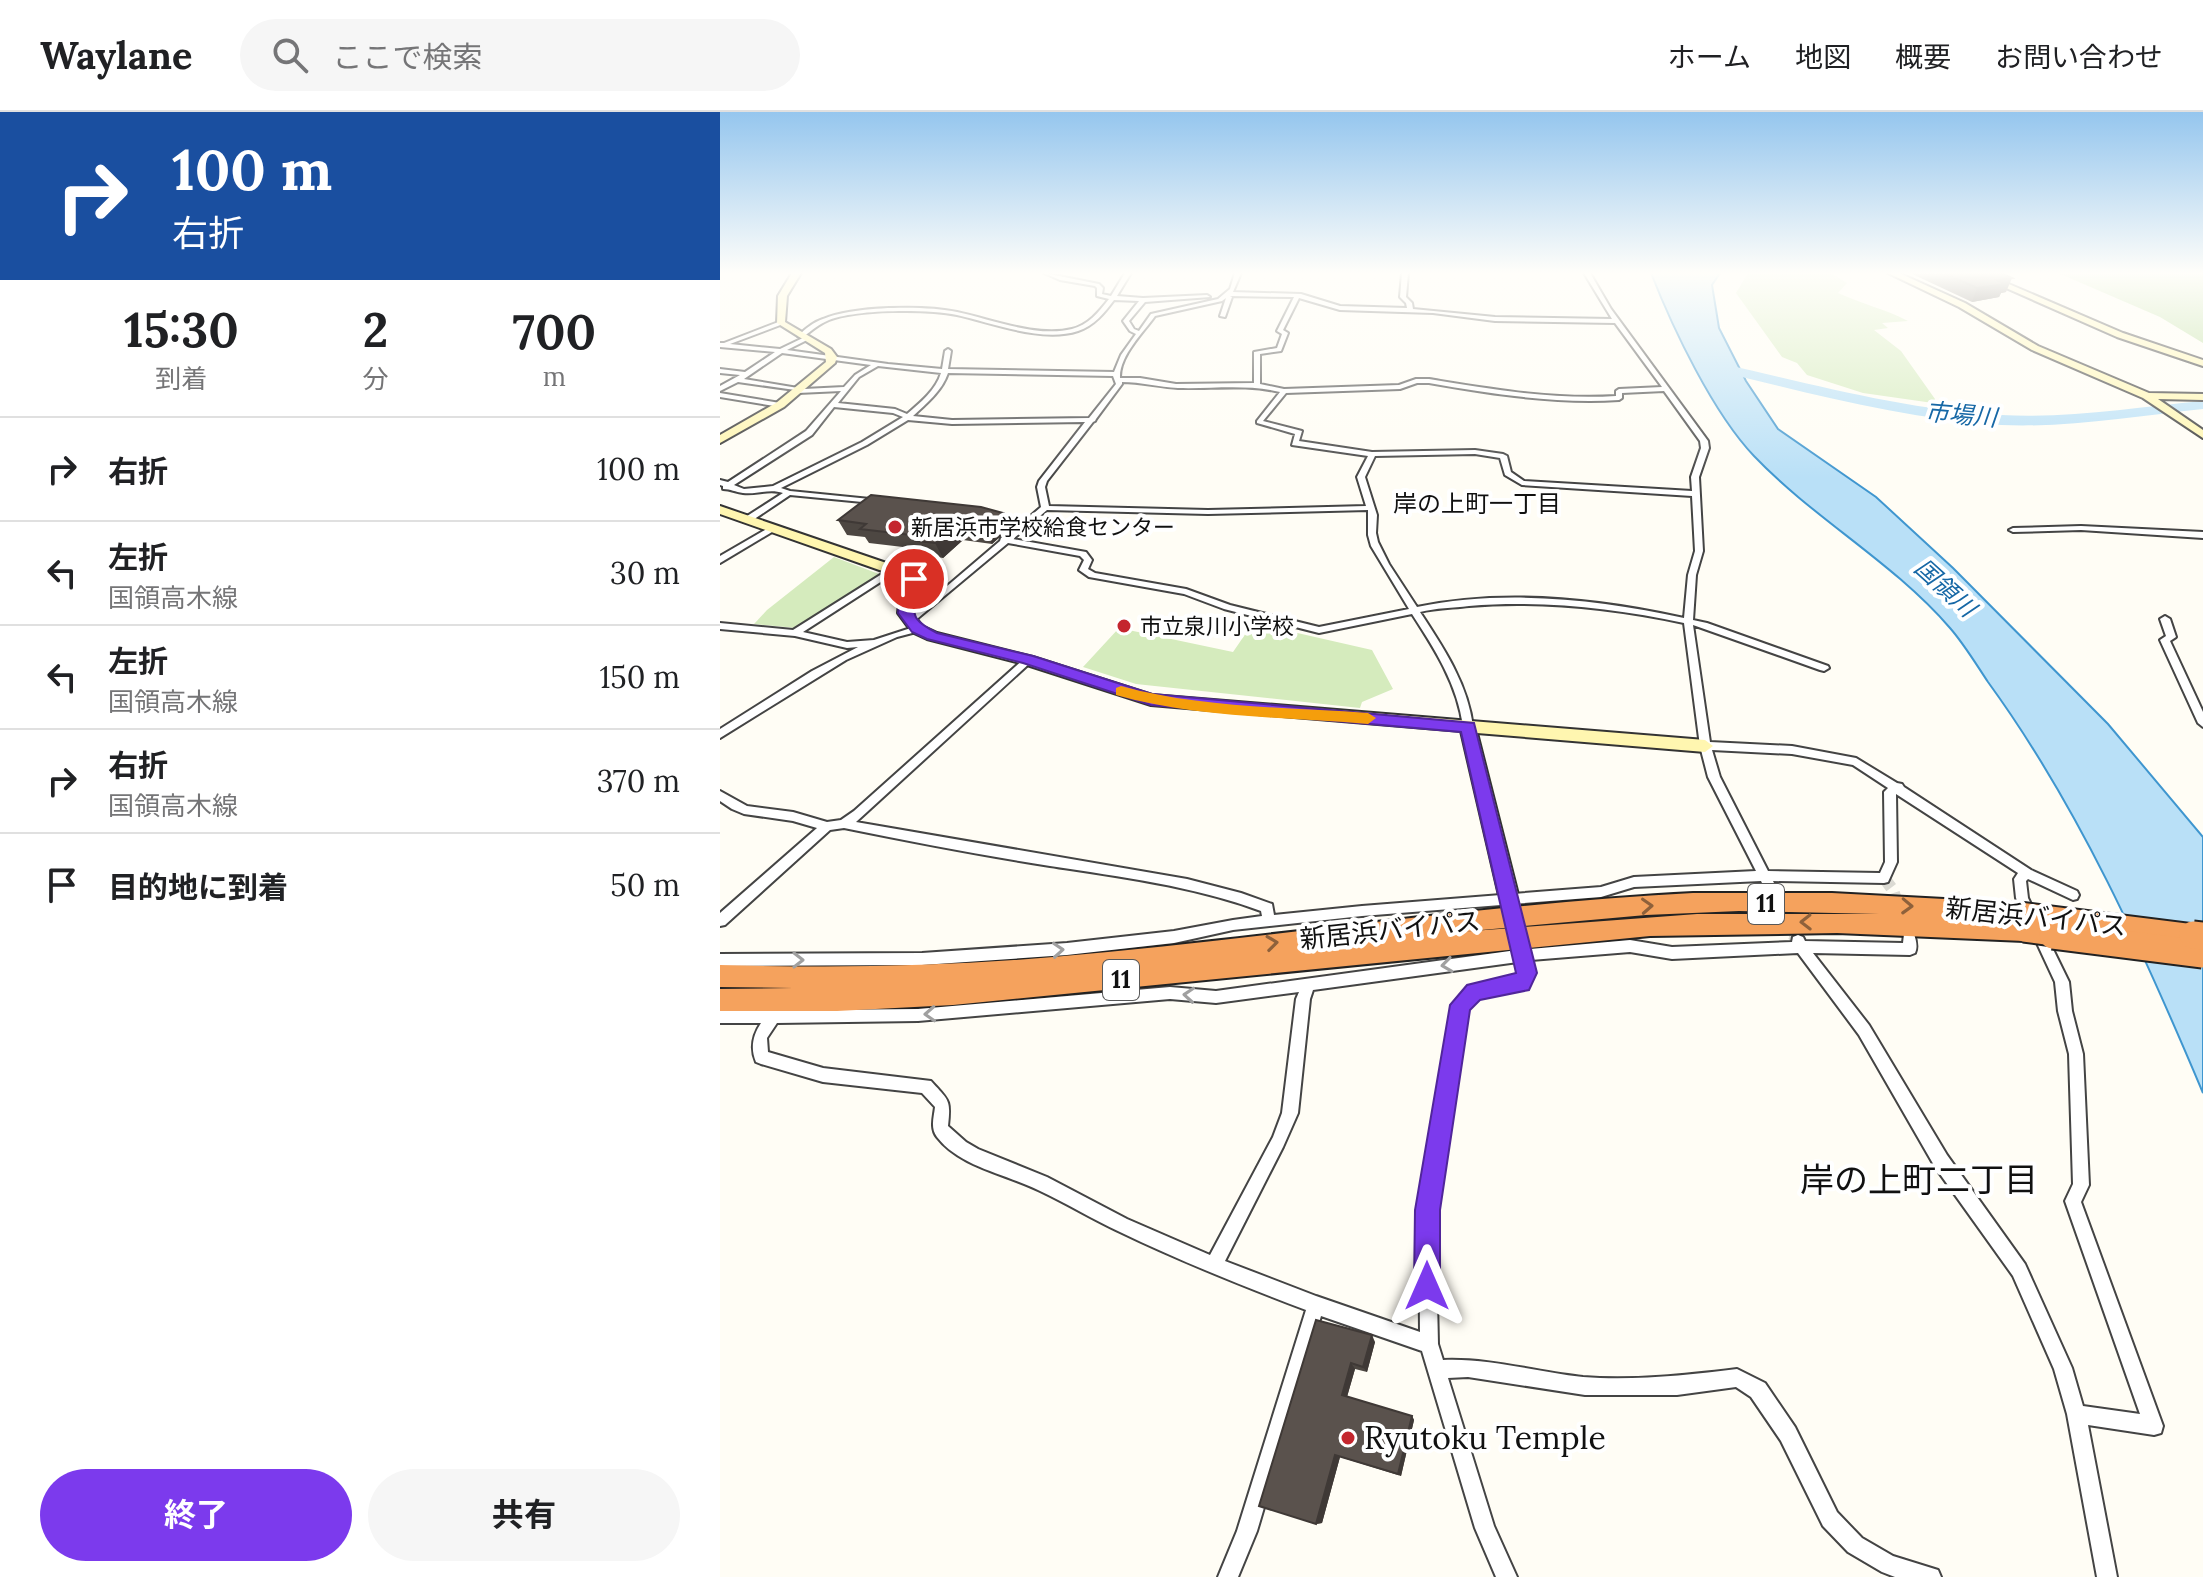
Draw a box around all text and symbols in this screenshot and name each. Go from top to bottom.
search box [240,19,800,91]
text: Waylane [40,31,192,79]
icon: search [268,33,312,77]
text: ここで検索 [332,38,482,76]
text: ホーム [1668,39,1751,75]
text: 地図 [1795,39,1851,75]
text: 概要 [1895,39,1951,75]
text: お問い合わせ [1995,39,2163,75]
text: 100 m [172,134,332,205]
icon: right [40,144,144,248]
text: 右折 [172,210,244,256]
text: 15:30 [124,299,239,360]
text: 2 [363,299,388,360]
text: 700 [513,301,596,362]
text: m [543,360,566,393]
text: 到着 [155,362,207,395]
text: 分 [363,362,389,395]
water label: 市場川 [1924,396,2001,433]
icon: right [40,447,84,491]
text: 100 m [597,450,680,488]
text: 右折 [108,452,168,490]
district label: 岸の上町一丁目 [1393,488,1561,519]
place label: 新居浜市学校給食センター [911,513,1175,541]
marker: 新居浜市学校給食センター [886,518,904,536]
text: 左折 [108,538,168,576]
pin [880,545,948,613]
icon: left [40,551,84,595]
water label: 国領川 [1908,552,1985,625]
text: 30 m [610,554,680,592]
icon: arrive [892,557,936,601]
text: 国領高木線 [108,581,238,614]
place label: 市立泉川小学校 [1140,612,1294,640]
marker: 市立泉川小学校 [1115,617,1133,635]
text: 左折 [108,642,168,680]
icon: left [40,655,84,699]
text: 150 m [599,658,680,696]
text: 国領高木線 [108,685,238,718]
text: 右折 [108,746,168,784]
icon: right [40,759,84,803]
text: 370 m [597,762,680,800]
text: 国領高木線 [108,789,238,822]
icon: arrive [40,863,84,907]
text: 50 m [610,866,680,904]
text: 目的地に到着 [108,868,288,906]
road number: 11 [1748,884,1784,924]
street label: 新居浜バイパス [1944,891,2128,942]
one-way arrow [1641,897,1654,914]
one-way arrow [1901,897,1914,914]
street label: 新居浜バイパス [1298,904,1482,955]
one-way arrow [1799,914,1812,931]
one-way arrow [1265,935,1279,952]
one-way arrow [1052,942,1065,959]
one-way arrow [792,951,805,969]
one-way arrow [1440,956,1454,973]
road number: 11 [1103,960,1139,1000]
one-way arrow [1182,986,1195,1003]
one-way arrow [924,1006,936,1023]
district label: 岸の上町二丁目 [1800,1158,2038,1201]
position arrow [1385,1244,1469,1328]
place label: Ryutoku Temple [1364,1417,1606,1458]
marker: Ryutoku Temple [1339,1429,1357,1447]
button: 終了 [40,1469,352,1561]
button: 共有 [368,1469,680,1561]

